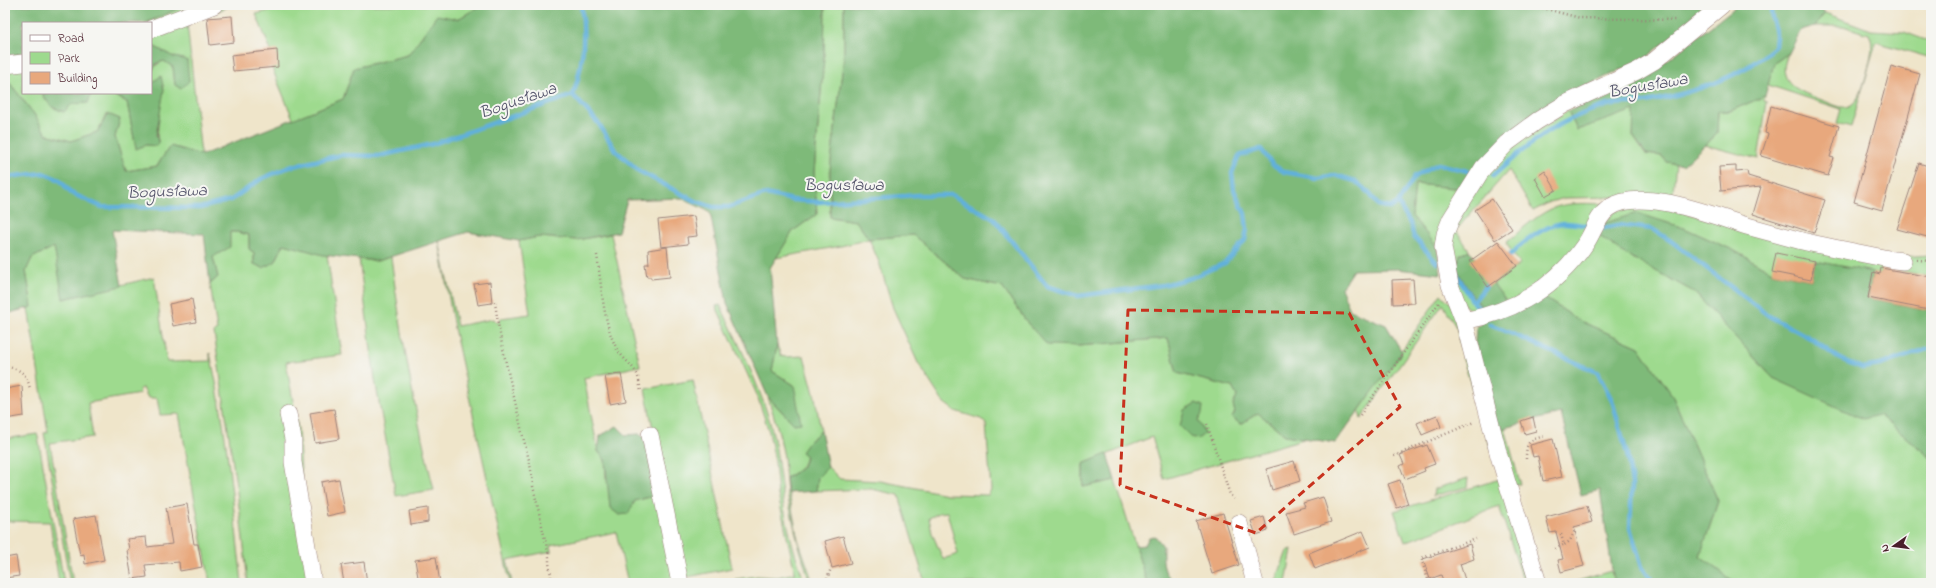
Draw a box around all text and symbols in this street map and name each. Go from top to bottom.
legend [22,22,152,94]
text: Road [58,30,84,48]
text: Park [58,50,80,68]
water label: Bogusława [1607,67,1690,106]
text: Building [57,70,97,89]
water label: Bogusława [476,76,561,127]
water label: Bogusława [804,173,885,199]
water label: Bogusława [127,178,208,207]
north arrow [1874,526,1914,566]
text: N [1877,543,1894,554]

